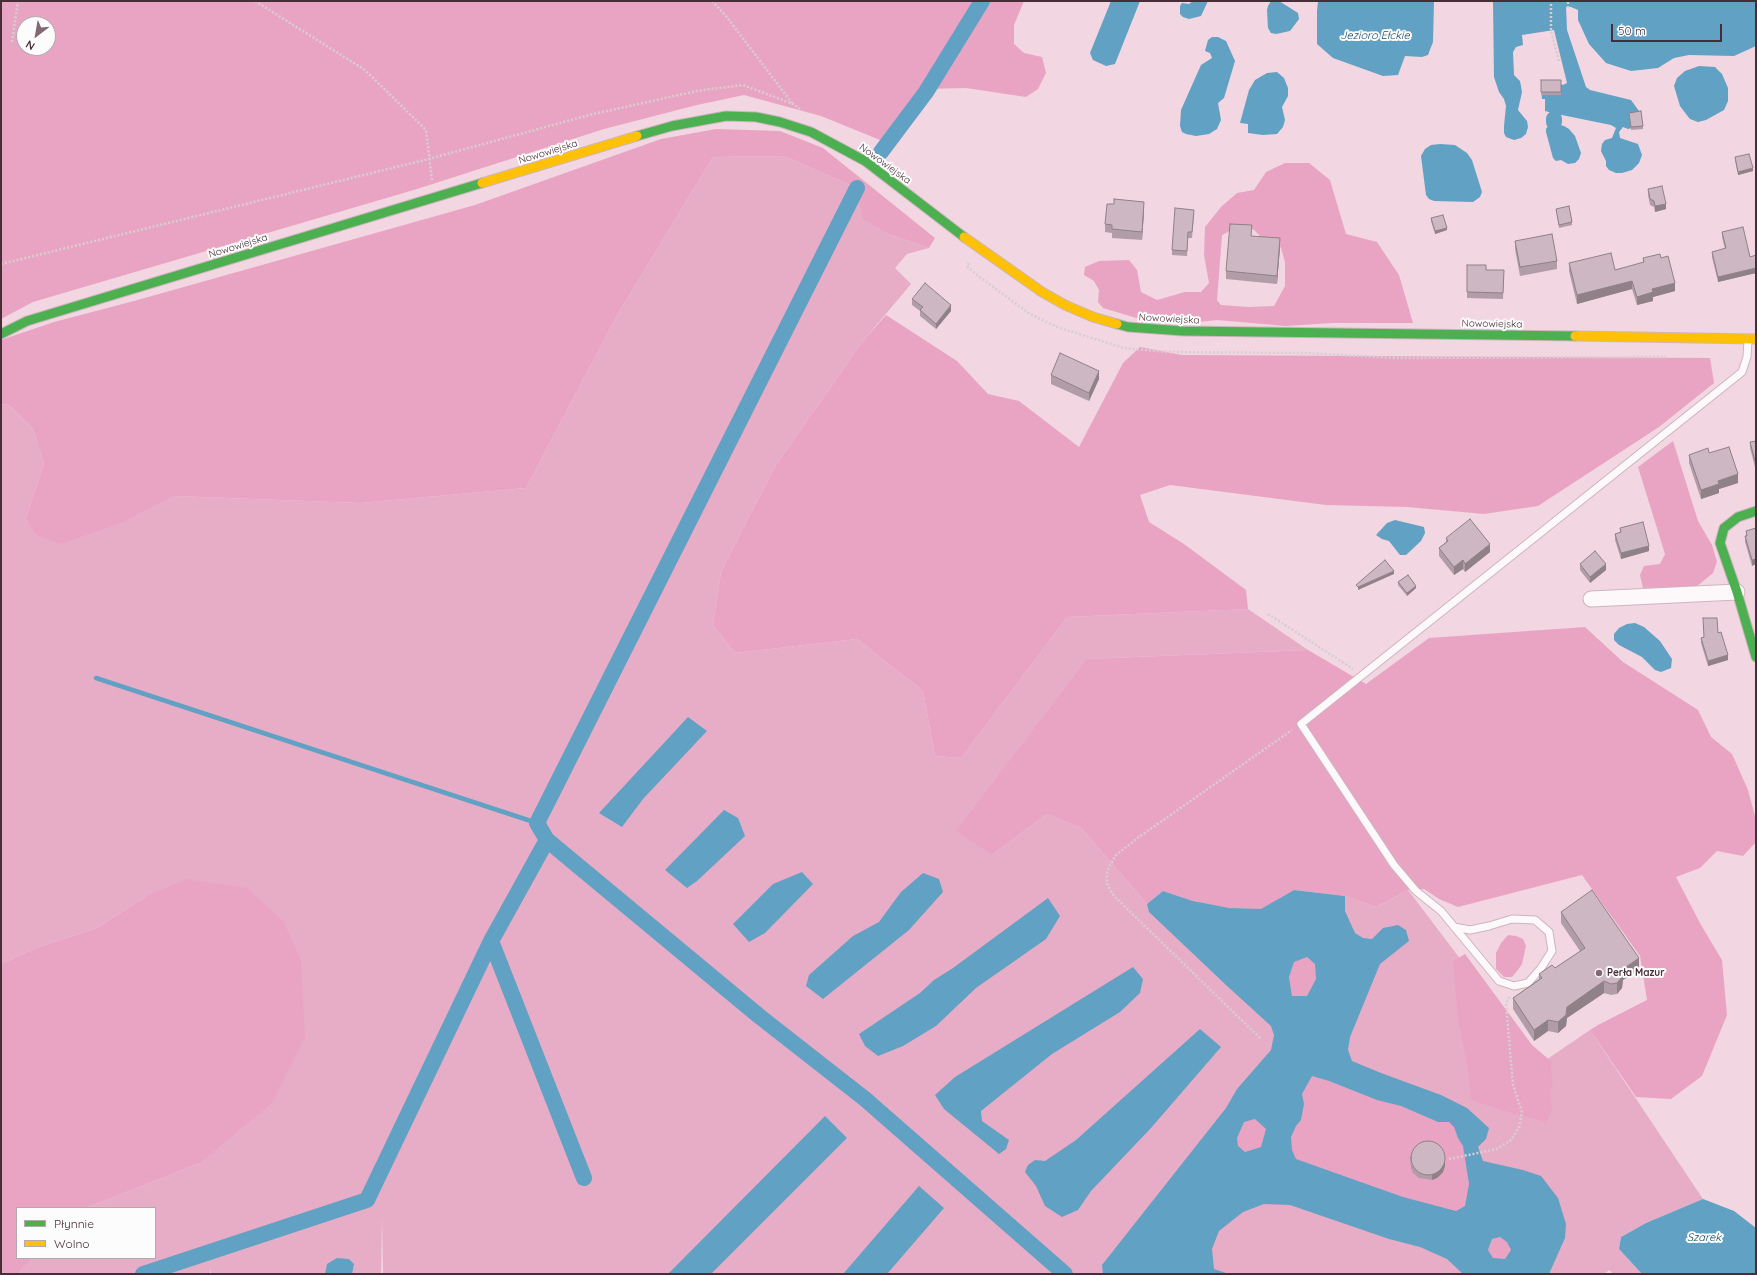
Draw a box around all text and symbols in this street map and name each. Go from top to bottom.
north arrow [16,16,56,56]
scale bar [1613,16,1724,42]
text: 50 m [1618,23,1646,38]
water label: Jezioro Ełckie [1340,29,1410,43]
text: N [23,37,37,54]
street label: Nowowiejska [517,137,579,167]
street label: Nowowiejska [857,141,913,187]
street label: Nowowiejska [207,231,269,261]
street label: Nowowiejska [1138,311,1200,327]
street label: Nowowiejska [1461,317,1523,331]
place label: Perła Mazur [1607,967,1664,979]
marker: Perła Mazur [1594,968,1604,978]
legend [16,1207,156,1259]
text: Płynnie [54,1216,94,1231]
water label: Szarek [1687,1231,1721,1245]
text: Wolno [54,1236,90,1251]

